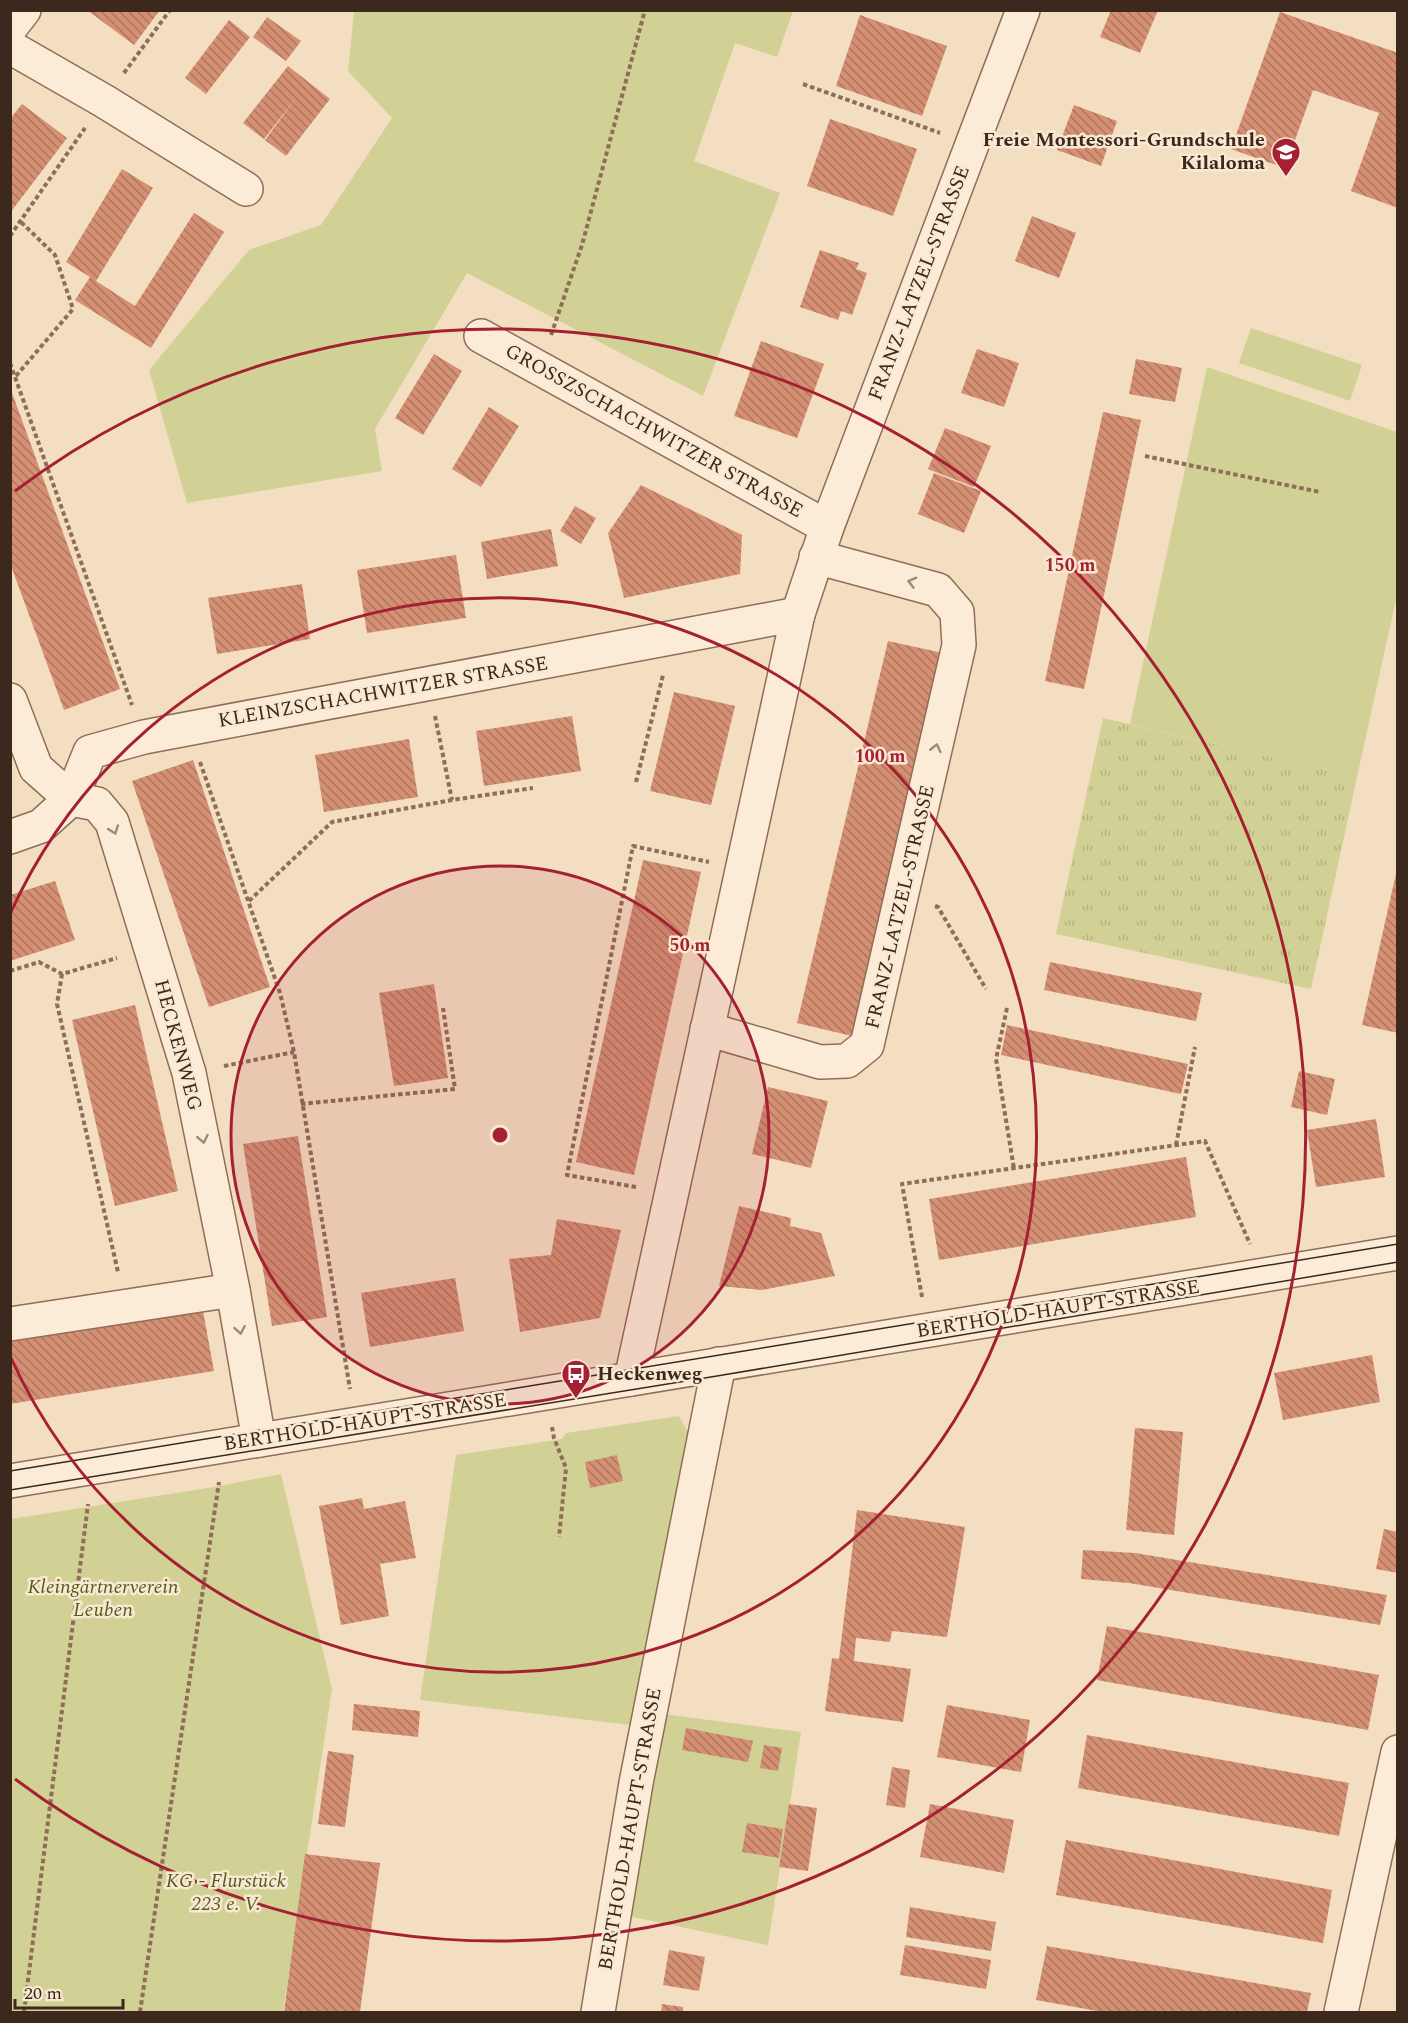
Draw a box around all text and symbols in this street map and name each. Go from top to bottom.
place label: Freie Montessori-Grundschule Kilaloma [983,125,1266,178]
school or university icon: Freie Montessori-Grundschule Kilaloma [1270,136,1302,178]
street label: FRANZ-LATZEL-STRASSE [860,161,978,405]
street label: GROSSZSCHACHWITZER STRASSE [499,336,809,526]
text: 150 m [1044,552,1096,579]
one-way arrow [907,577,917,590]
street label: KLEINZSCHACHWITZER STRASSE [216,648,550,736]
text: 100 m [854,743,906,770]
one-way arrow [929,743,942,753]
street label: FRANZ-LATZEL-STRASSE [857,782,943,1032]
one-way arrow [107,825,120,835]
text: 50 m [670,932,710,959]
street label: HECKENWEG [146,976,210,1114]
centre of rings [490,1125,510,1145]
one-way arrow [196,1133,209,1143]
street label: BERTHOLD-HAUPT-STRASSE [914,1272,1202,1346]
one-way arrow [233,1325,245,1335]
bus stop icon: Heckenweg [560,1358,592,1400]
place label: Heckenweg [597,1359,703,1389]
street label: BERTHOLD-HAUPT-STRASSE [221,1385,509,1459]
park label: Kleingärtnerverein Leuben [27,1572,179,1625]
street label: BERTHOLD-HAUPT-STRASSE [590,1685,670,1973]
park label: KG - Flurstück 223 e. V. [166,1866,287,1919]
scale bar [15,1972,123,2010]
text: 20 m [24,1980,62,2007]

